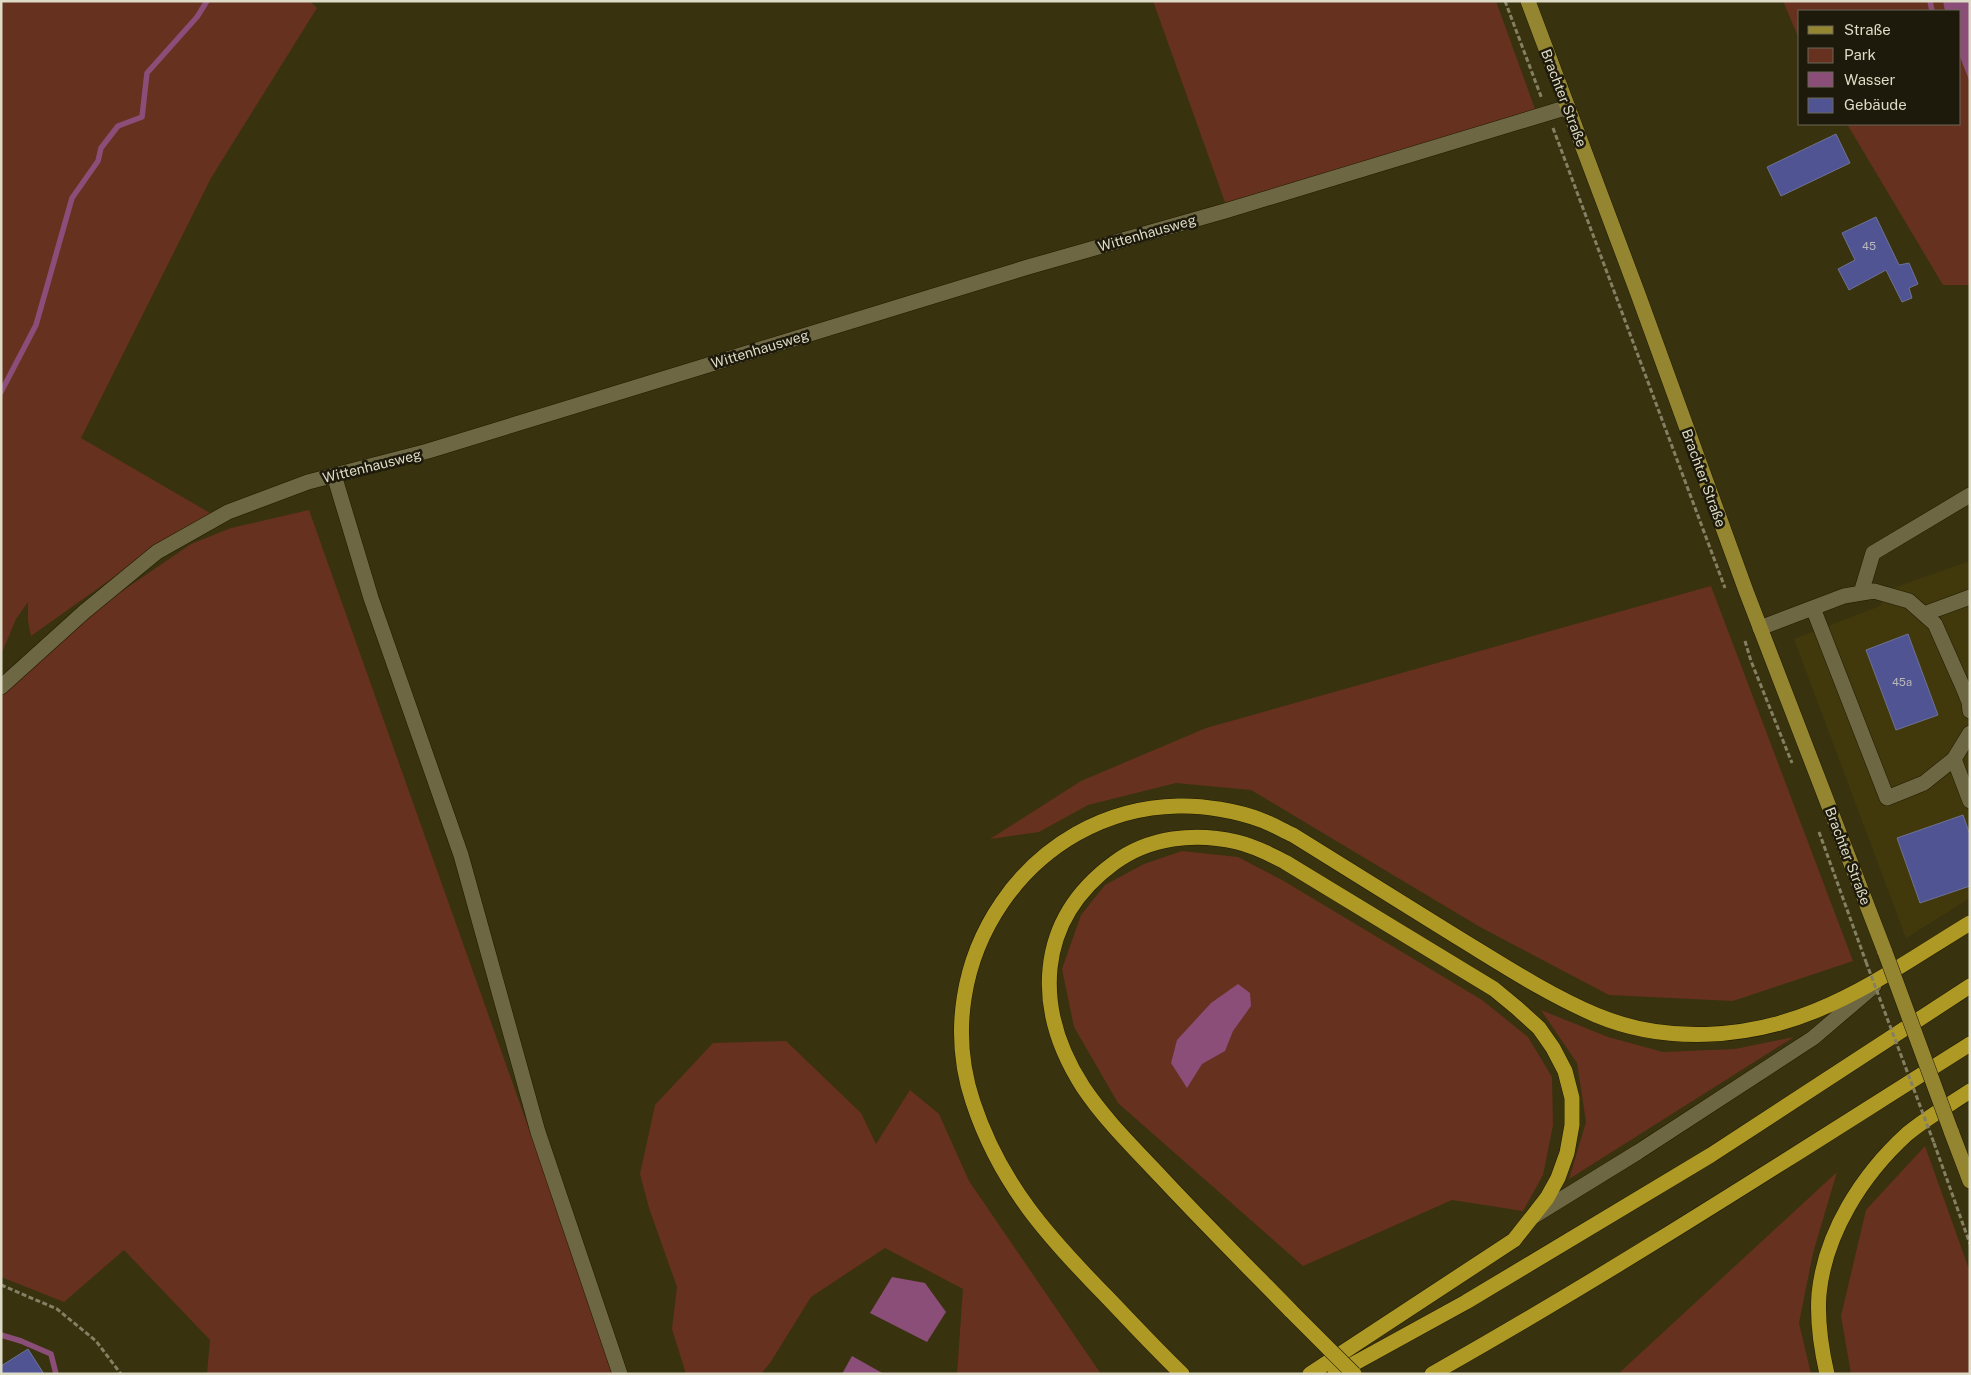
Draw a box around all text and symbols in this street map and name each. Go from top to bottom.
legend [1798,10,1961,125]
text: Straße [1844,21,1891,38]
text: Park [1844,46,1876,63]
street label: Brachter Straße [1538,47,1590,149]
text: Wasser [1844,71,1896,88]
text: Gebäude [1844,96,1907,113]
street label: Wittenhausweg [1096,211,1198,255]
house number: 45 [1862,240,1876,252]
street label: Wittenhausweg [709,326,811,371]
street label: Brachter Straße [1679,427,1729,529]
street label: Wittenhausweg [321,446,423,486]
house number: 45a [1892,676,1912,688]
street label: Brachter Straße [1822,805,1874,907]

